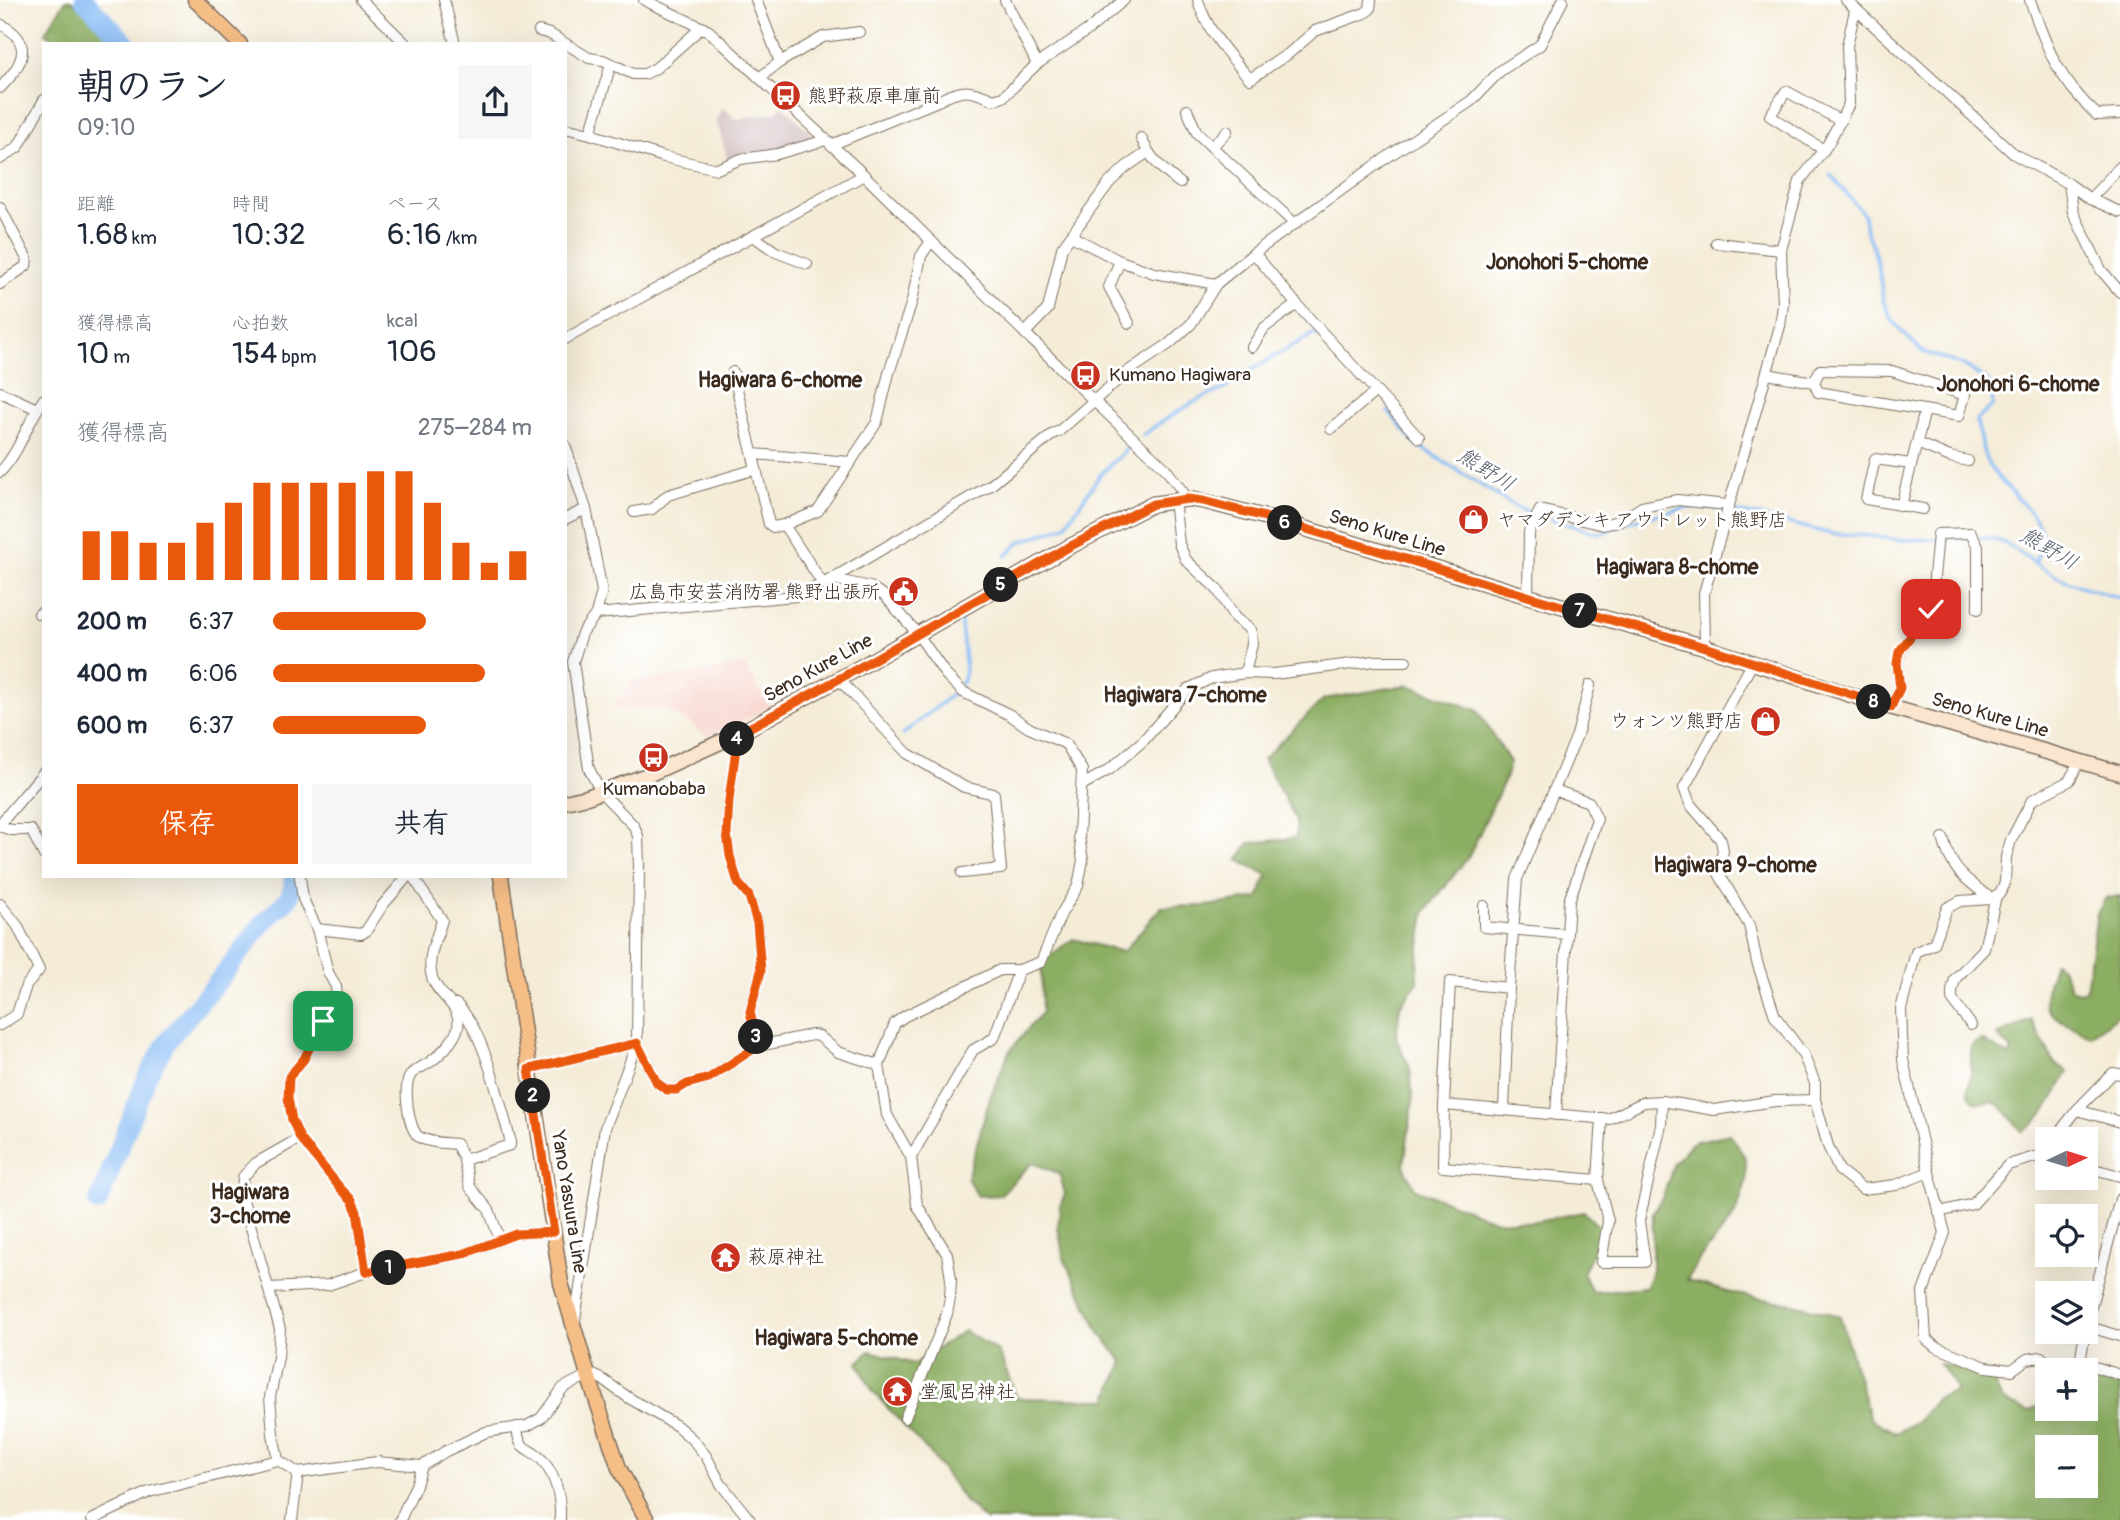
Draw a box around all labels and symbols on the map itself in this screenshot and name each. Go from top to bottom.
bus stop icon: 熊野萩原車庫前 [768,79,802,113]
place label: 熊野萩原車庫前 [808,84,941,108]
district label: Jonohori 5-chome [1486,249,1649,276]
bus stop icon: Kumano Hagiwara [1069,358,1103,392]
place label: Kumano Hagiwara [1109,363,1251,387]
district label: Hagiwara 6-chome [698,367,863,394]
district label: Jonohori 6-chome [1937,371,2100,398]
water label: 熊野川 [1452,442,1520,498]
shop icon: ヤマダデンキ アウトレット熊野店 [1457,503,1491,537]
street label: Seno Kure Line [1326,504,1449,562]
pin: 6 [1268,505,1302,540]
place label: ヤマダデンキ アウトレット熊野店 [1497,508,1787,532]
water label: 熊野川 [2015,522,2083,576]
district label: Hagiwara 8-chome [1596,554,1759,581]
pin: 5 [984,568,1018,602]
public building icon: 広島市安芸消防署 熊野出張所 [886,575,920,609]
pin [1901,579,1961,639]
place label: 広島市安芸消防署 熊野出張所 [629,580,880,604]
pin: 7 [1562,594,1598,628]
street label: Seno Kure Line [760,628,877,708]
district label: Hagiwara 7-chome [1103,682,1267,709]
pin: 8 [1856,684,1892,720]
street label: Seno Kure Line [1929,687,2052,743]
shop icon: ウォンツ熊野店 [1749,704,1783,738]
place label: ウォンツ熊野店 [1610,709,1743,733]
pin: 4 [720,722,754,756]
bus stop icon: Kumanobaba [637,741,671,775]
place label: Kumanobaba [602,777,706,801]
district label: Hagiwara 9-chome [1653,852,1817,879]
pin [293,991,353,1051]
pin: 3 [738,1020,774,1054]
pin: 2 [516,1078,550,1114]
north arrow [2035,1127,2098,1190]
street label: Yano Yasuura Line [546,1128,592,1276]
district label: Hagiwara 3-chome [210,1179,291,1230]
temple icon: 萩原神社 [708,1240,742,1274]
place label: 萩原神社 [748,1245,824,1269]
pin: 1 [372,1250,406,1286]
district label: Hagiwara 5-chome [754,1325,918,1352]
temple icon: 堂風呂神社 [880,1375,914,1409]
place label: 堂風呂神社 [920,1380,1015,1404]

